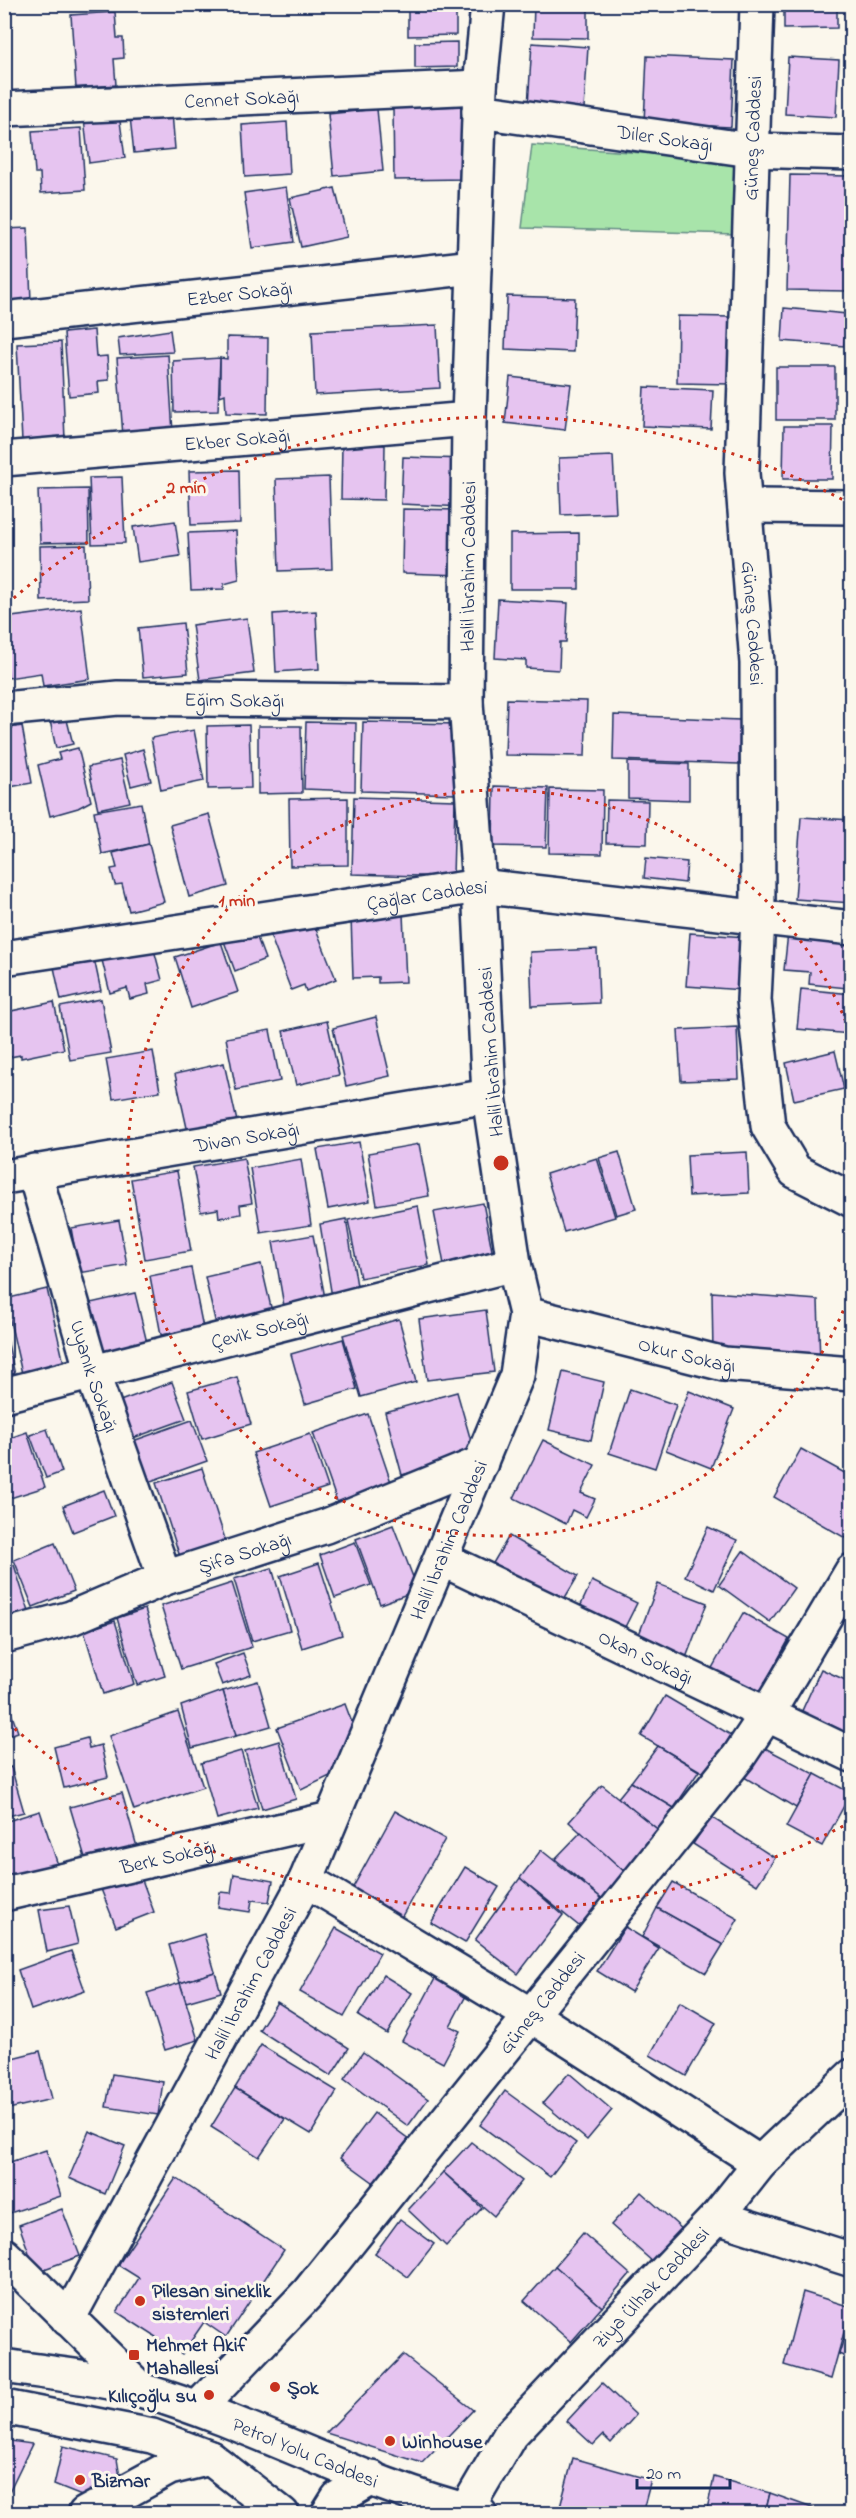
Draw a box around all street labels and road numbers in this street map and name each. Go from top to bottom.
street label: Güneş Caddesi [738,75,771,201]
street label: Cennet Sokağı [184,83,300,118]
street label: Diler Sokağı [614,119,715,162]
street label: Ezber Sokağı [186,275,294,316]
street label: Ekber Sokağı [183,422,292,460]
street label: Halil İbrahim Caddesi [455,481,485,652]
street label: Güneş Caddesi [732,560,769,686]
street label: Eğim Sokağı [184,687,285,718]
street label: Çağlar Caddesi [365,874,489,920]
street label: Halil İbrahim Caddesi [472,966,513,1138]
street label: Divan Sokağı [191,1116,302,1162]
street label: Çevik Sokağı [208,1305,312,1358]
street label: Uyanık Sokağı [61,1317,124,1437]
street label: Okur Sokağı [635,1331,736,1383]
street label: Halil İbrahim Caddesi [404,1456,497,1625]
street label: Şifa Sokağı [195,1526,296,1583]
street label: Okan Sokağı [592,1624,697,1694]
street label: Berk Sokağı [117,1834,219,1884]
street label: Halil İbrahim Caddesi [199,1902,306,2066]
street label: Güneş Caddesi [493,1946,594,2062]
street label: Ziya Ülhak Caddesi [587,2221,718,2356]
street label: Petrol Yolu Caddesi [227,2411,382,2497]

